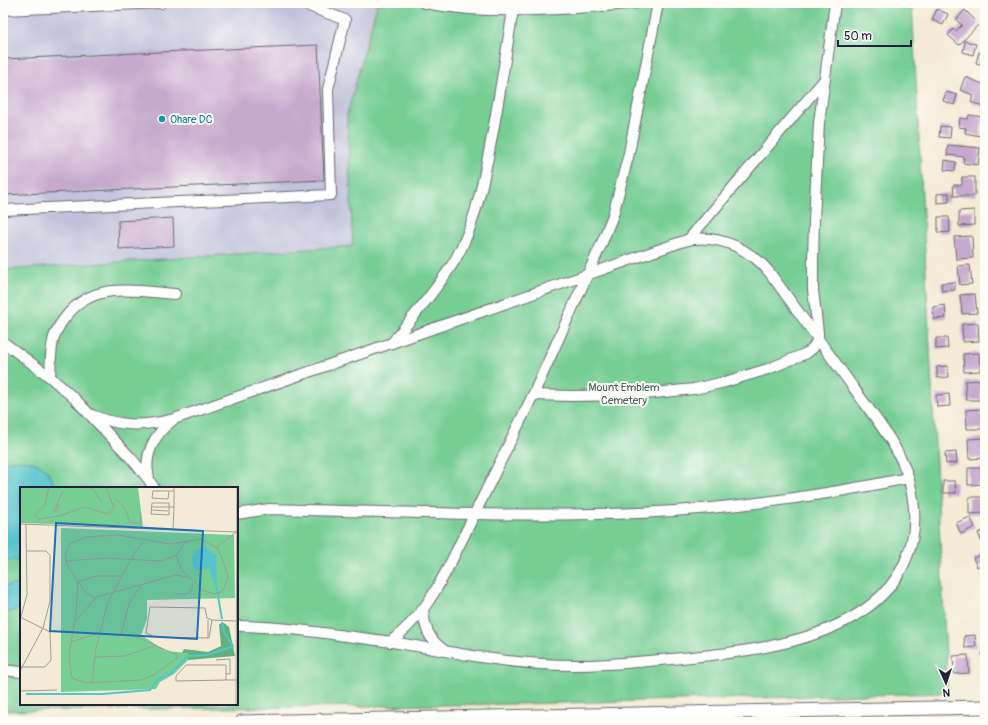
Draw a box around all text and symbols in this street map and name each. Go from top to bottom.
scale bar [838,22,911,48]
text: 50 m [844,29,872,44]
place label: Ohare DC [170,113,213,126]
marker: Ohare DC [157,114,167,124]
park label: Mount Emblem Cemetery [589,381,660,407]
inset map [20,487,238,705]
north arrow [926,663,966,703]
text: N [942,686,951,699]

